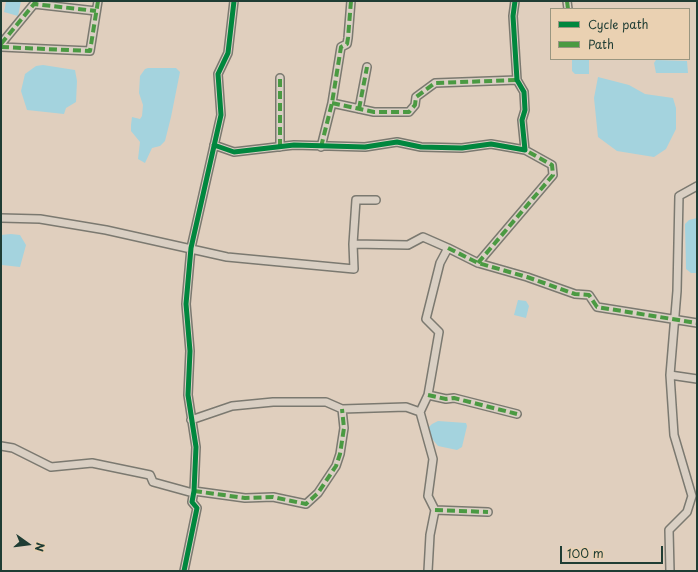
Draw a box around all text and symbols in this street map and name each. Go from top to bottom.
legend [550,8,690,60]
text: Cycle path [588,15,649,33]
text: Path [588,35,614,53]
north arrow [8,524,48,564]
scale bar [562,538,665,564]
text: N [31,541,49,553]
text: 100 m [567,544,604,562]

